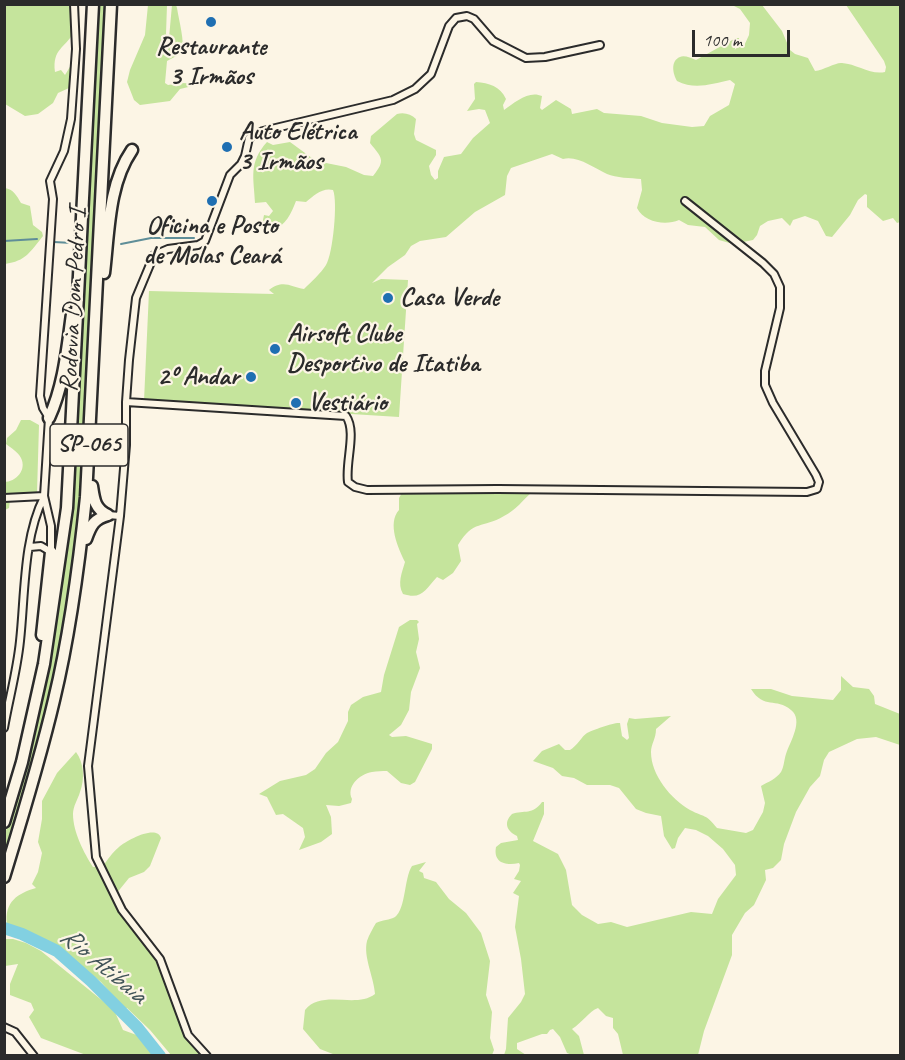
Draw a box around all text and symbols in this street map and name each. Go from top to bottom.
marker: Restaurante 3 Irmãos [204,15,218,29]
scale bar [695,18,792,56]
text: 100 m [703,29,742,51]
place label: Restaurante 3 Irmãos [156,31,266,92]
place label: Auto Elétrica 3 Irmãos [239,116,357,178]
marker: Auto Elétrica 3 Irmãos [220,140,234,154]
marker: Oficina e Posto de Molas Ceará [205,194,219,208]
street label: Rodovia Dom Pedro I [54,207,94,393]
place label: Oficina e Posto de Molas Ceará [144,210,280,272]
place label: Casa Verde [400,282,499,314]
marker: Casa Verde [381,291,395,305]
place label: Airsoft Clube Desportivo de Itatiba [287,318,480,380]
marker: Airsoft Clube Desportivo de Itatiba [268,342,282,356]
place label: 2º Andar [157,361,239,393]
marker: 2º Andar [244,370,258,384]
place label: Vestiário [308,387,387,419]
marker: Vestiário [289,396,303,410]
road number: SP-065 [50,424,128,466]
water label: Rio Atibaia [53,921,153,1011]

